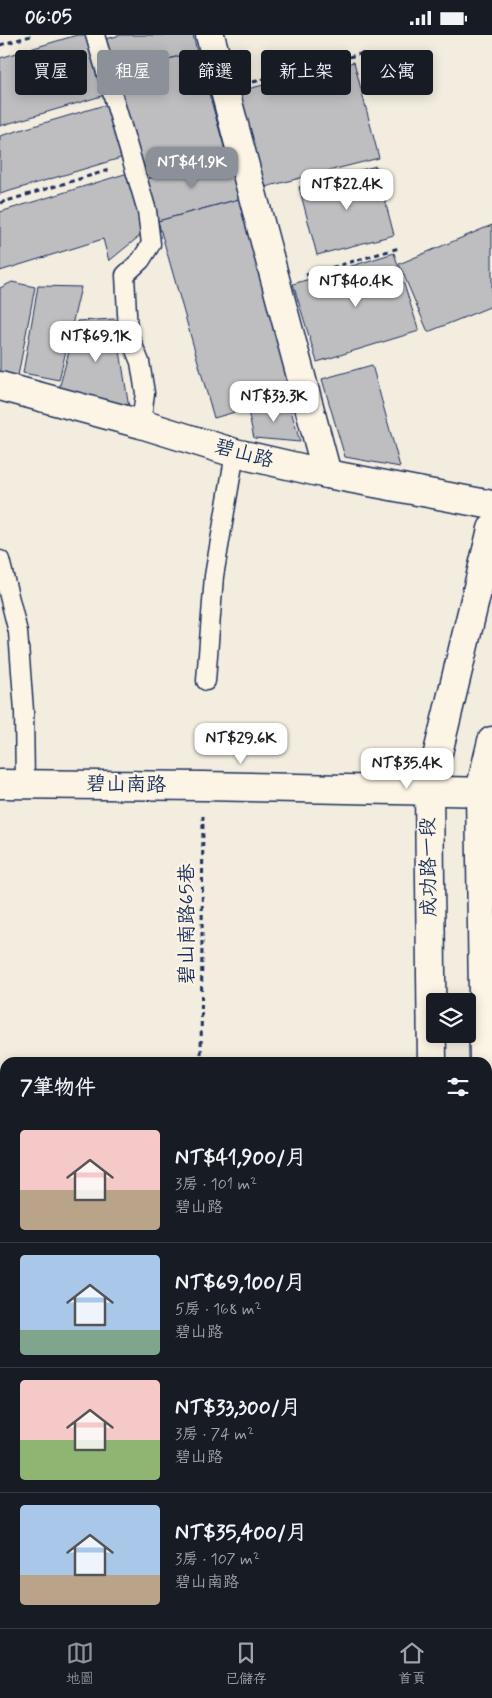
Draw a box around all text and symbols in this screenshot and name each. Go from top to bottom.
text: 06:05 [25,5,72,30]
chip: 買屋 [15,50,87,95]
chip: 租屋 [97,50,169,95]
chip: 篩選 [179,50,251,95]
chip: 新上架 [261,50,351,95]
chip: 公寓 [361,50,433,95]
pin: NT$41.9K [140,147,244,189]
text: NT$41.9K [157,152,227,173]
pin: NT$22.4K [295,169,399,211]
text: NT$22.4K [311,174,383,195]
pin: NT$40.4K [304,265,408,308]
text: NT$40.4K [319,271,393,292]
pin: NT$69.1K [44,321,148,363]
text: NT$69.1K [61,326,131,347]
pin: NT$33.3K [222,381,326,423]
text: NT$33.3K [241,386,307,407]
street label: 碧山路 [212,433,277,475]
pin: NT$29.6K [189,723,293,765]
text: NT$29.6K [205,728,277,749]
pin: NT$35.4K [355,747,459,790]
text: NT$35.4K [372,753,442,774]
street label: 碧山南路 [86,771,167,799]
street label: 成功路一段 [415,817,443,917]
street label: 碧山南路65巷 [174,863,201,984]
map controls [426,993,476,1043]
button: layers [426,993,476,1043]
icon: filters [444,1073,472,1101]
text: 7筆物件 [20,1074,96,1102]
text: NT$41,900/月 [175,1144,306,1172]
icon: home [60,1150,120,1210]
text: 3房 · 101 m² [175,1174,257,1195]
text: 碧山路 [175,1197,223,1218]
text: NT$69,100/月 [175,1269,306,1297]
icon: home [60,1275,120,1335]
text: 5房 · 168 m² [175,1299,262,1320]
text: 碧山路 [175,1322,223,1343]
text: NT$33,300/月 [175,1394,301,1422]
icon: home [60,1400,120,1460]
text: 3房 · 74 m² [175,1424,254,1445]
text: 碧山路 [175,1447,223,1468]
text: NT$35,400/月 [175,1519,307,1547]
icon: home [60,1525,120,1585]
text: 3房 · 107 m² [175,1549,260,1570]
text: 碧山南路 [175,1572,239,1593]
tab: 地圖 [66,1639,94,1688]
tab: 已儲存 [225,1639,267,1688]
tab: 首頁 [398,1639,426,1688]

